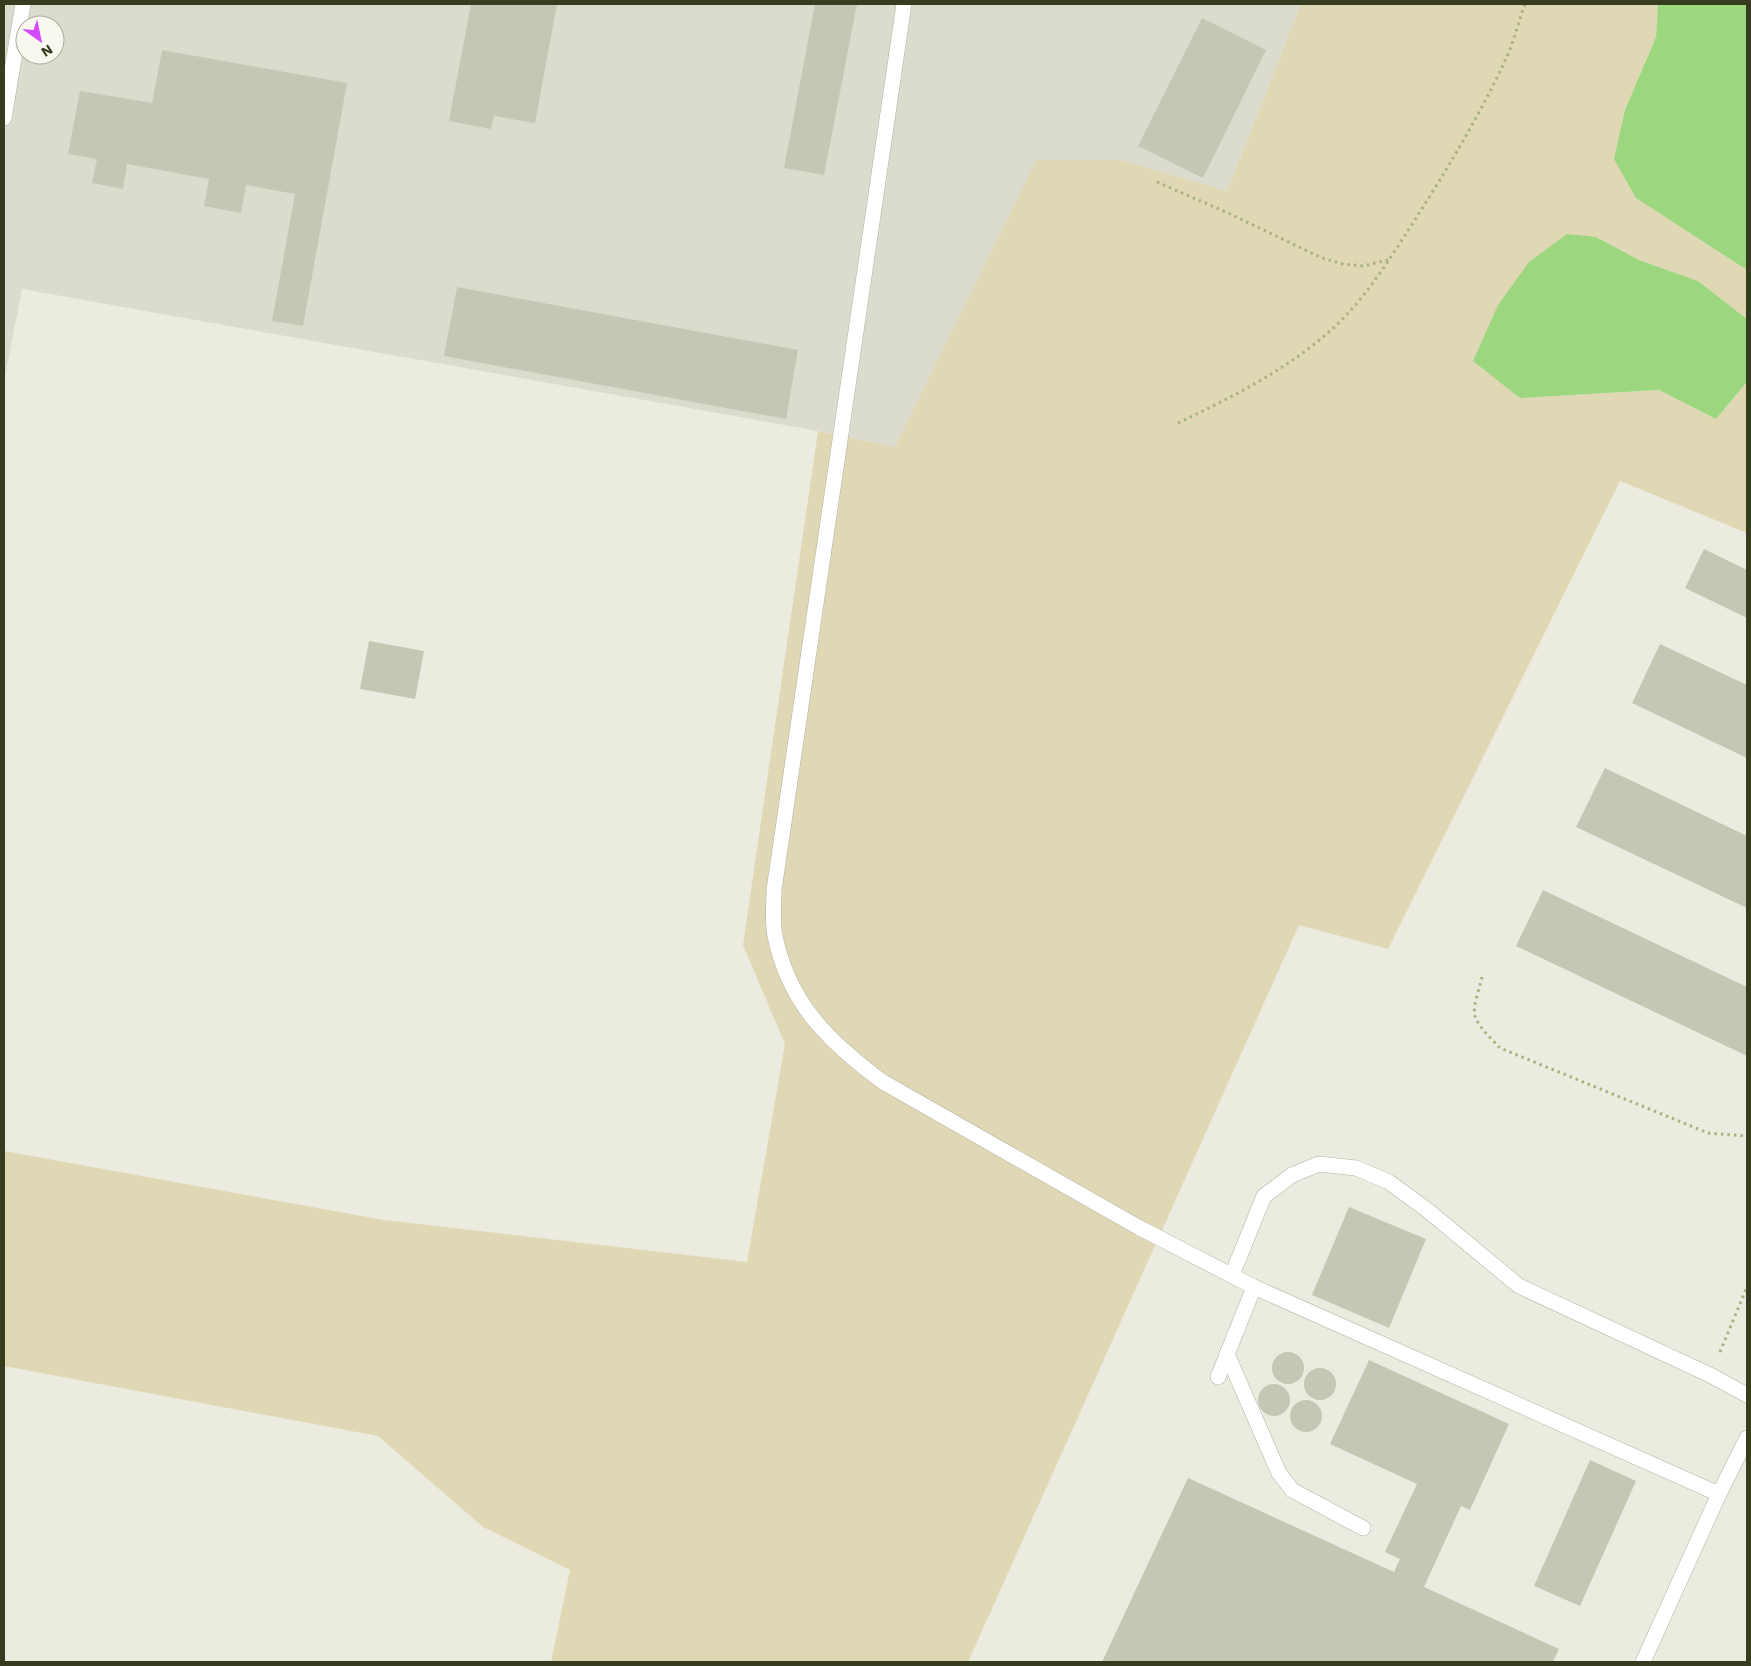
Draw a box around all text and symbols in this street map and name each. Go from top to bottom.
north arrow [15,15,65,65]
text: N [38,41,56,60]

